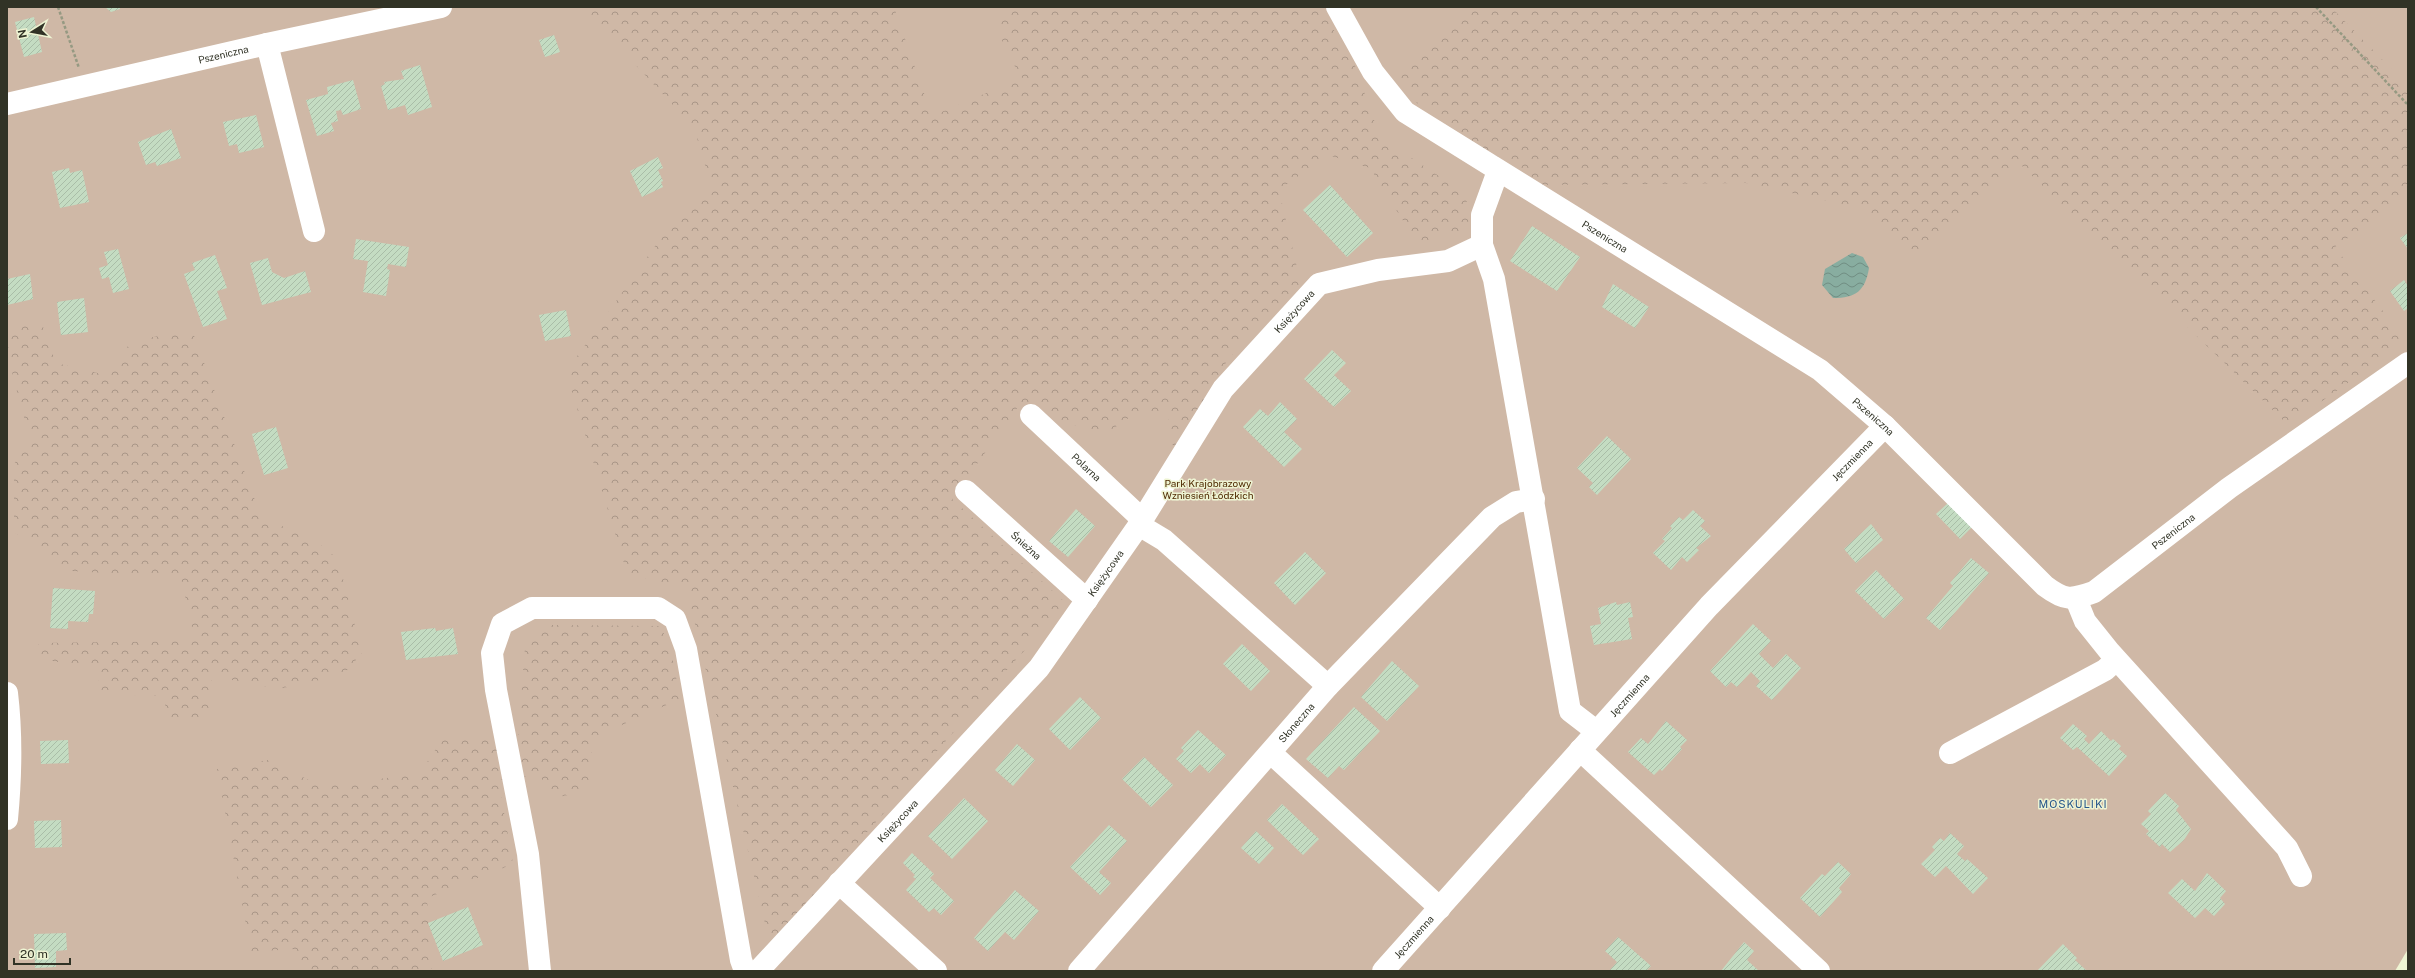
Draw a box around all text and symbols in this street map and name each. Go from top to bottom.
north arrow [12,12,52,52]
text: N [15,29,29,39]
street label: Pszeniczna [197,42,250,66]
street label: Pszeniczna [1580,218,1630,255]
street label: Księżycowa [1271,287,1317,335]
street label: Pszeniczna [1850,395,1897,438]
street label: Jęczmienna [1829,436,1875,483]
street label: Polarna [1069,450,1104,484]
park label: Park Krajobrazowy Wzniesień Łódzkich [1163,477,1254,501]
street label: Pszeniczna [2149,511,2197,551]
street label: Śnieżna [1009,528,1044,562]
street label: Księżycowa [1085,548,1126,599]
street label: Jęczmienna [1607,671,1652,719]
street label: Słoneczna [1276,700,1317,745]
street label: Księżycowa [875,797,920,845]
district label: MOSKULIKI [2038,798,2108,810]
street label: Jęczmienna [1391,913,1436,961]
scale bar [14,940,70,966]
text: 20 m [20,947,48,961]

